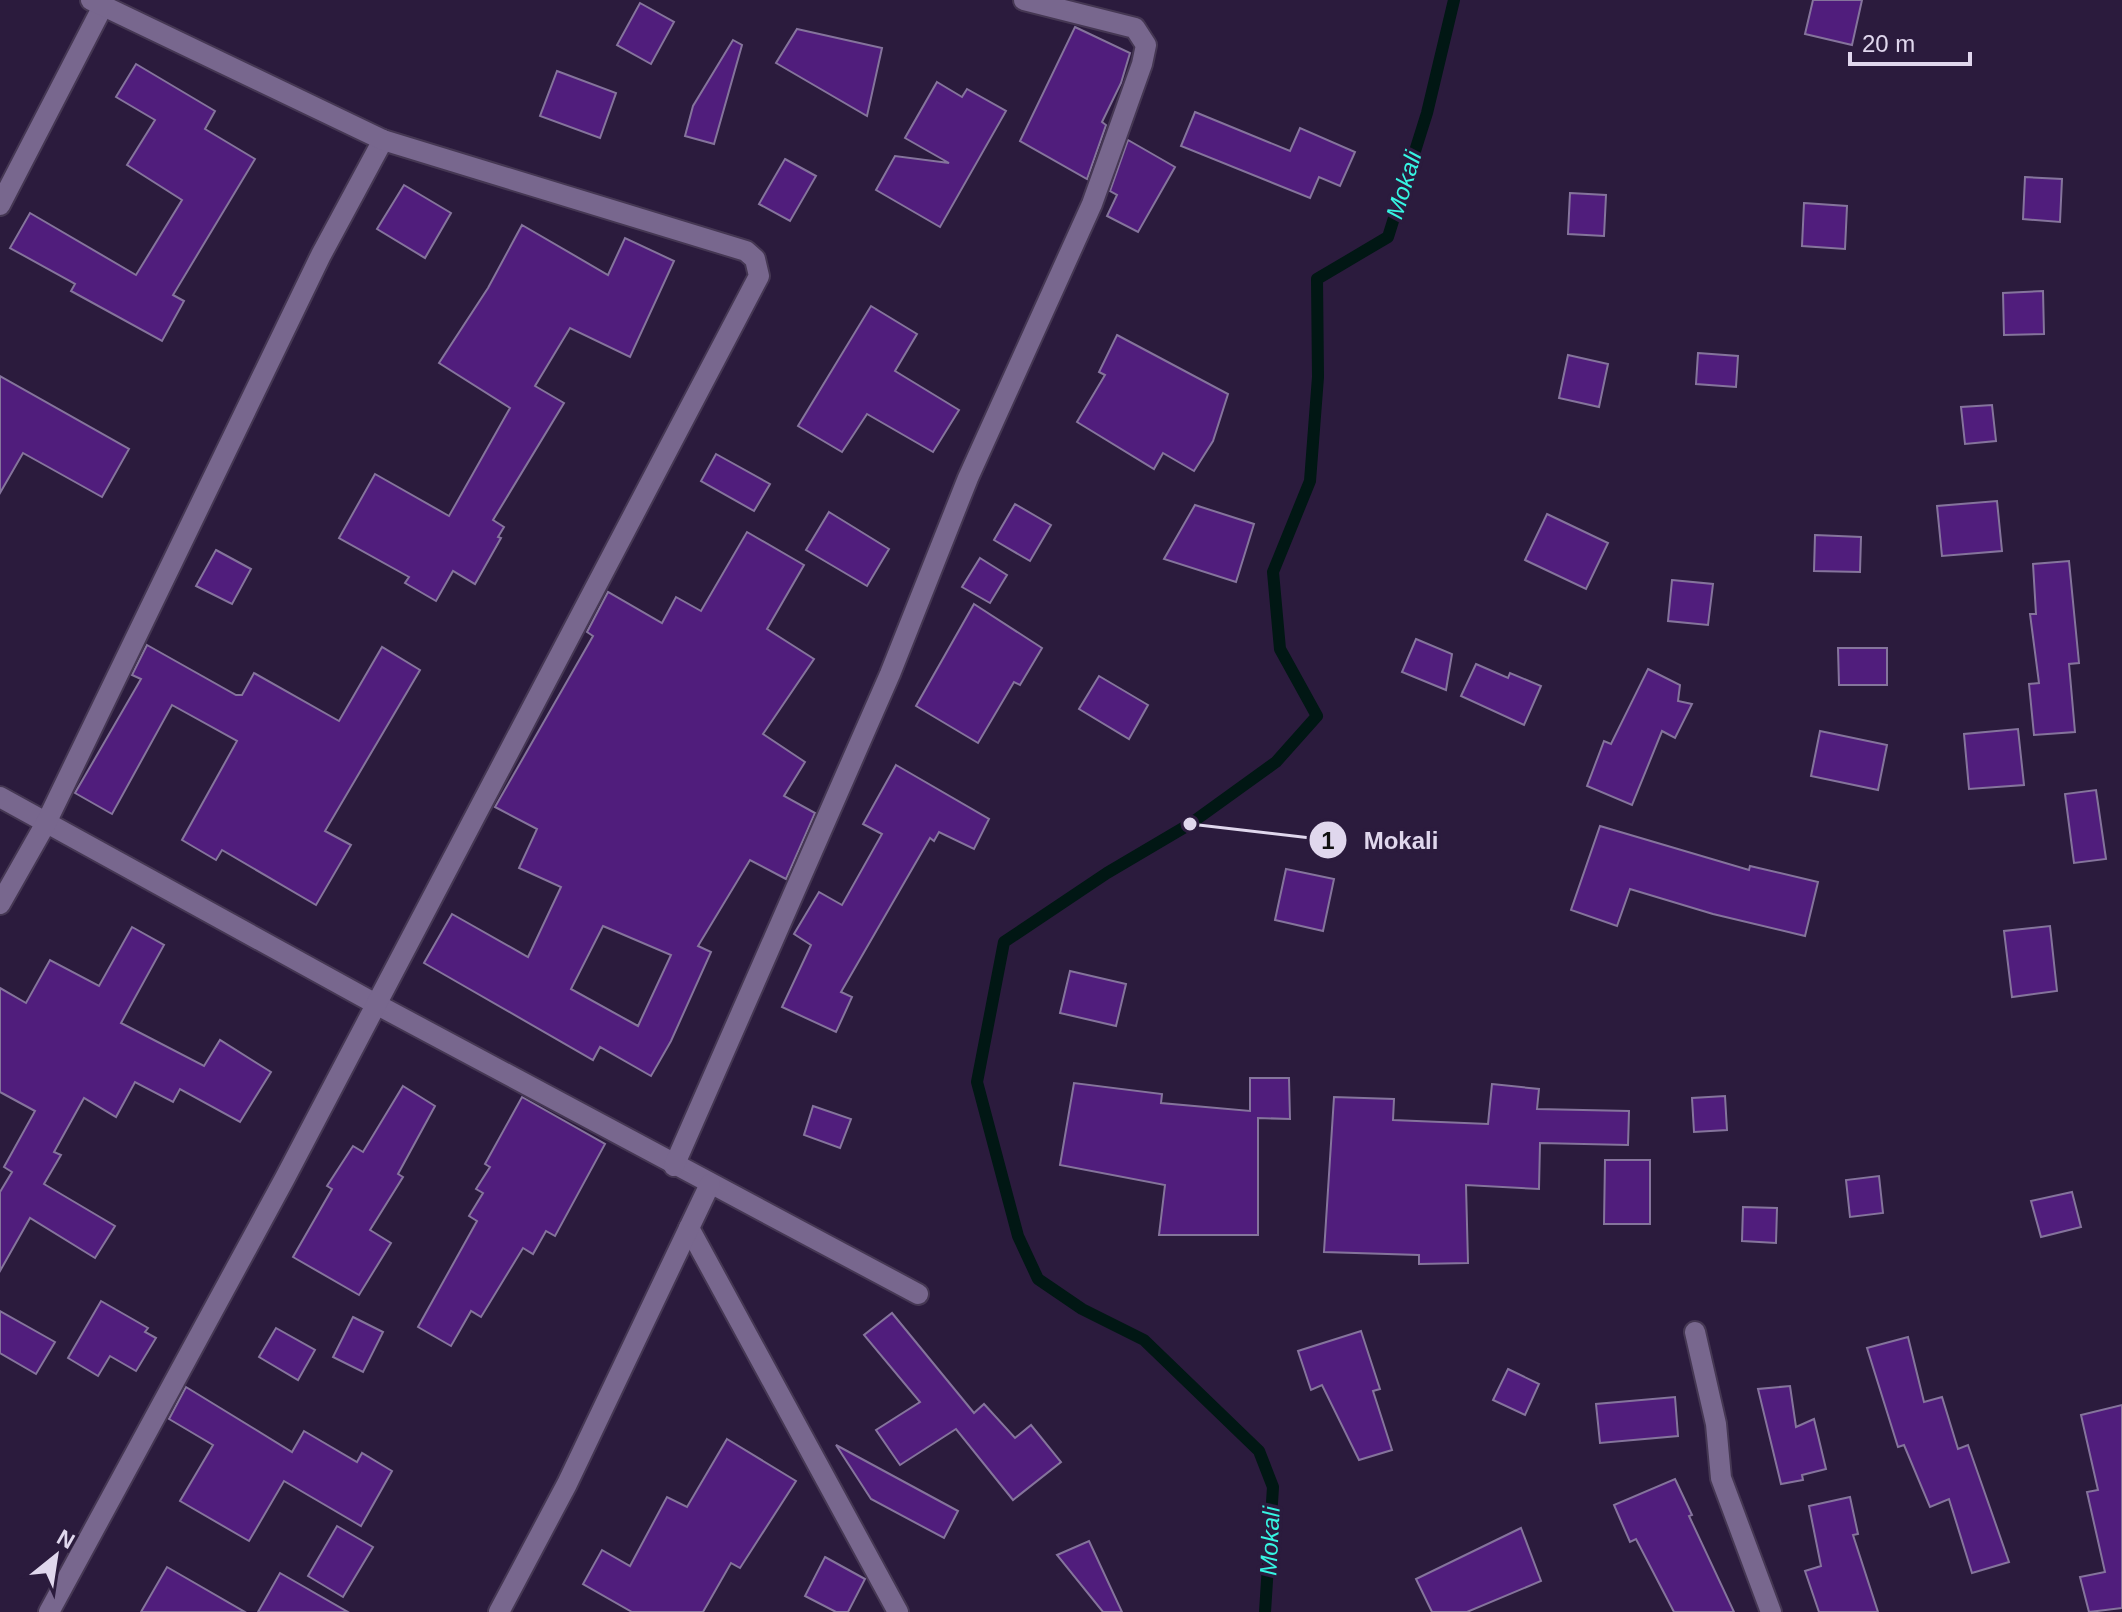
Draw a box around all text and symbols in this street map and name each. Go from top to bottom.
scale bar [1850,16,1970,66]
text: 20 m [1862,30,1915,57]
water label: Mokali [1380,147,1427,222]
callout: Mokali [1308,816,1455,864]
text: 1 [1321,827,1335,854]
text: Mokali [1364,827,1438,854]
water label: Mokali [1254,1505,1285,1576]
north arrow [16,1516,96,1596]
text: N [53,1524,79,1554]

